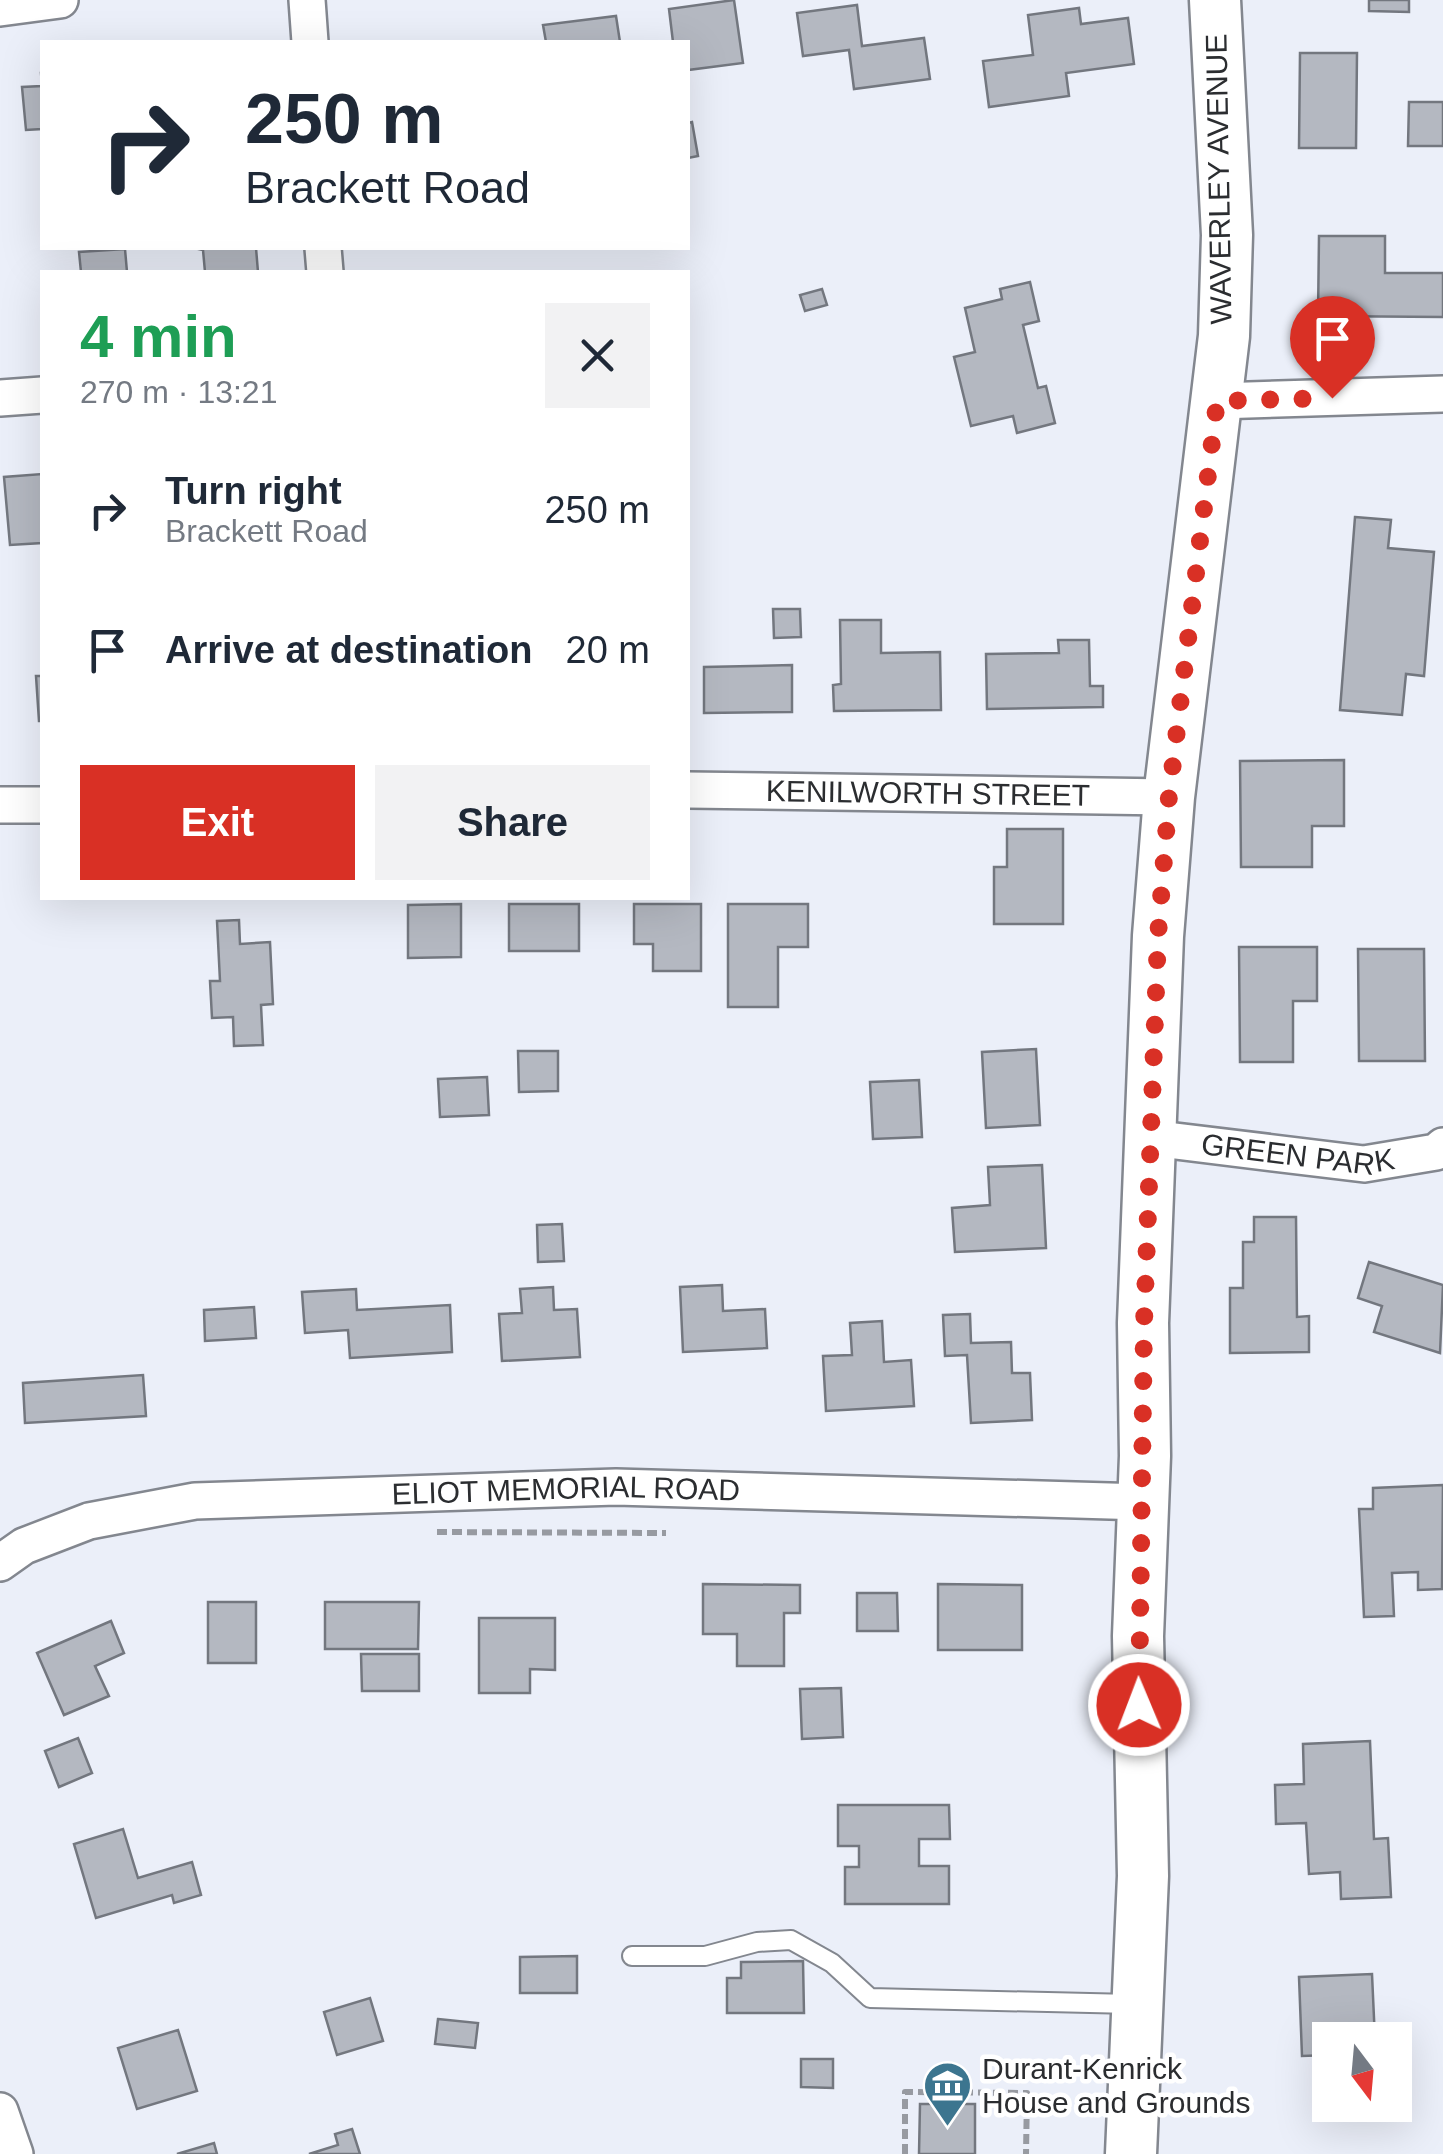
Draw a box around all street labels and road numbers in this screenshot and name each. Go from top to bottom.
street label: WAVERLEY AVENUE [1199,33,1238,325]
street label: KENILWORTH STREET [766,774,1090,812]
street label: GREEN PARK [1199,1127,1397,1181]
street label: ELIOT MEMORIAL ROAD [391,1470,741,1510]

